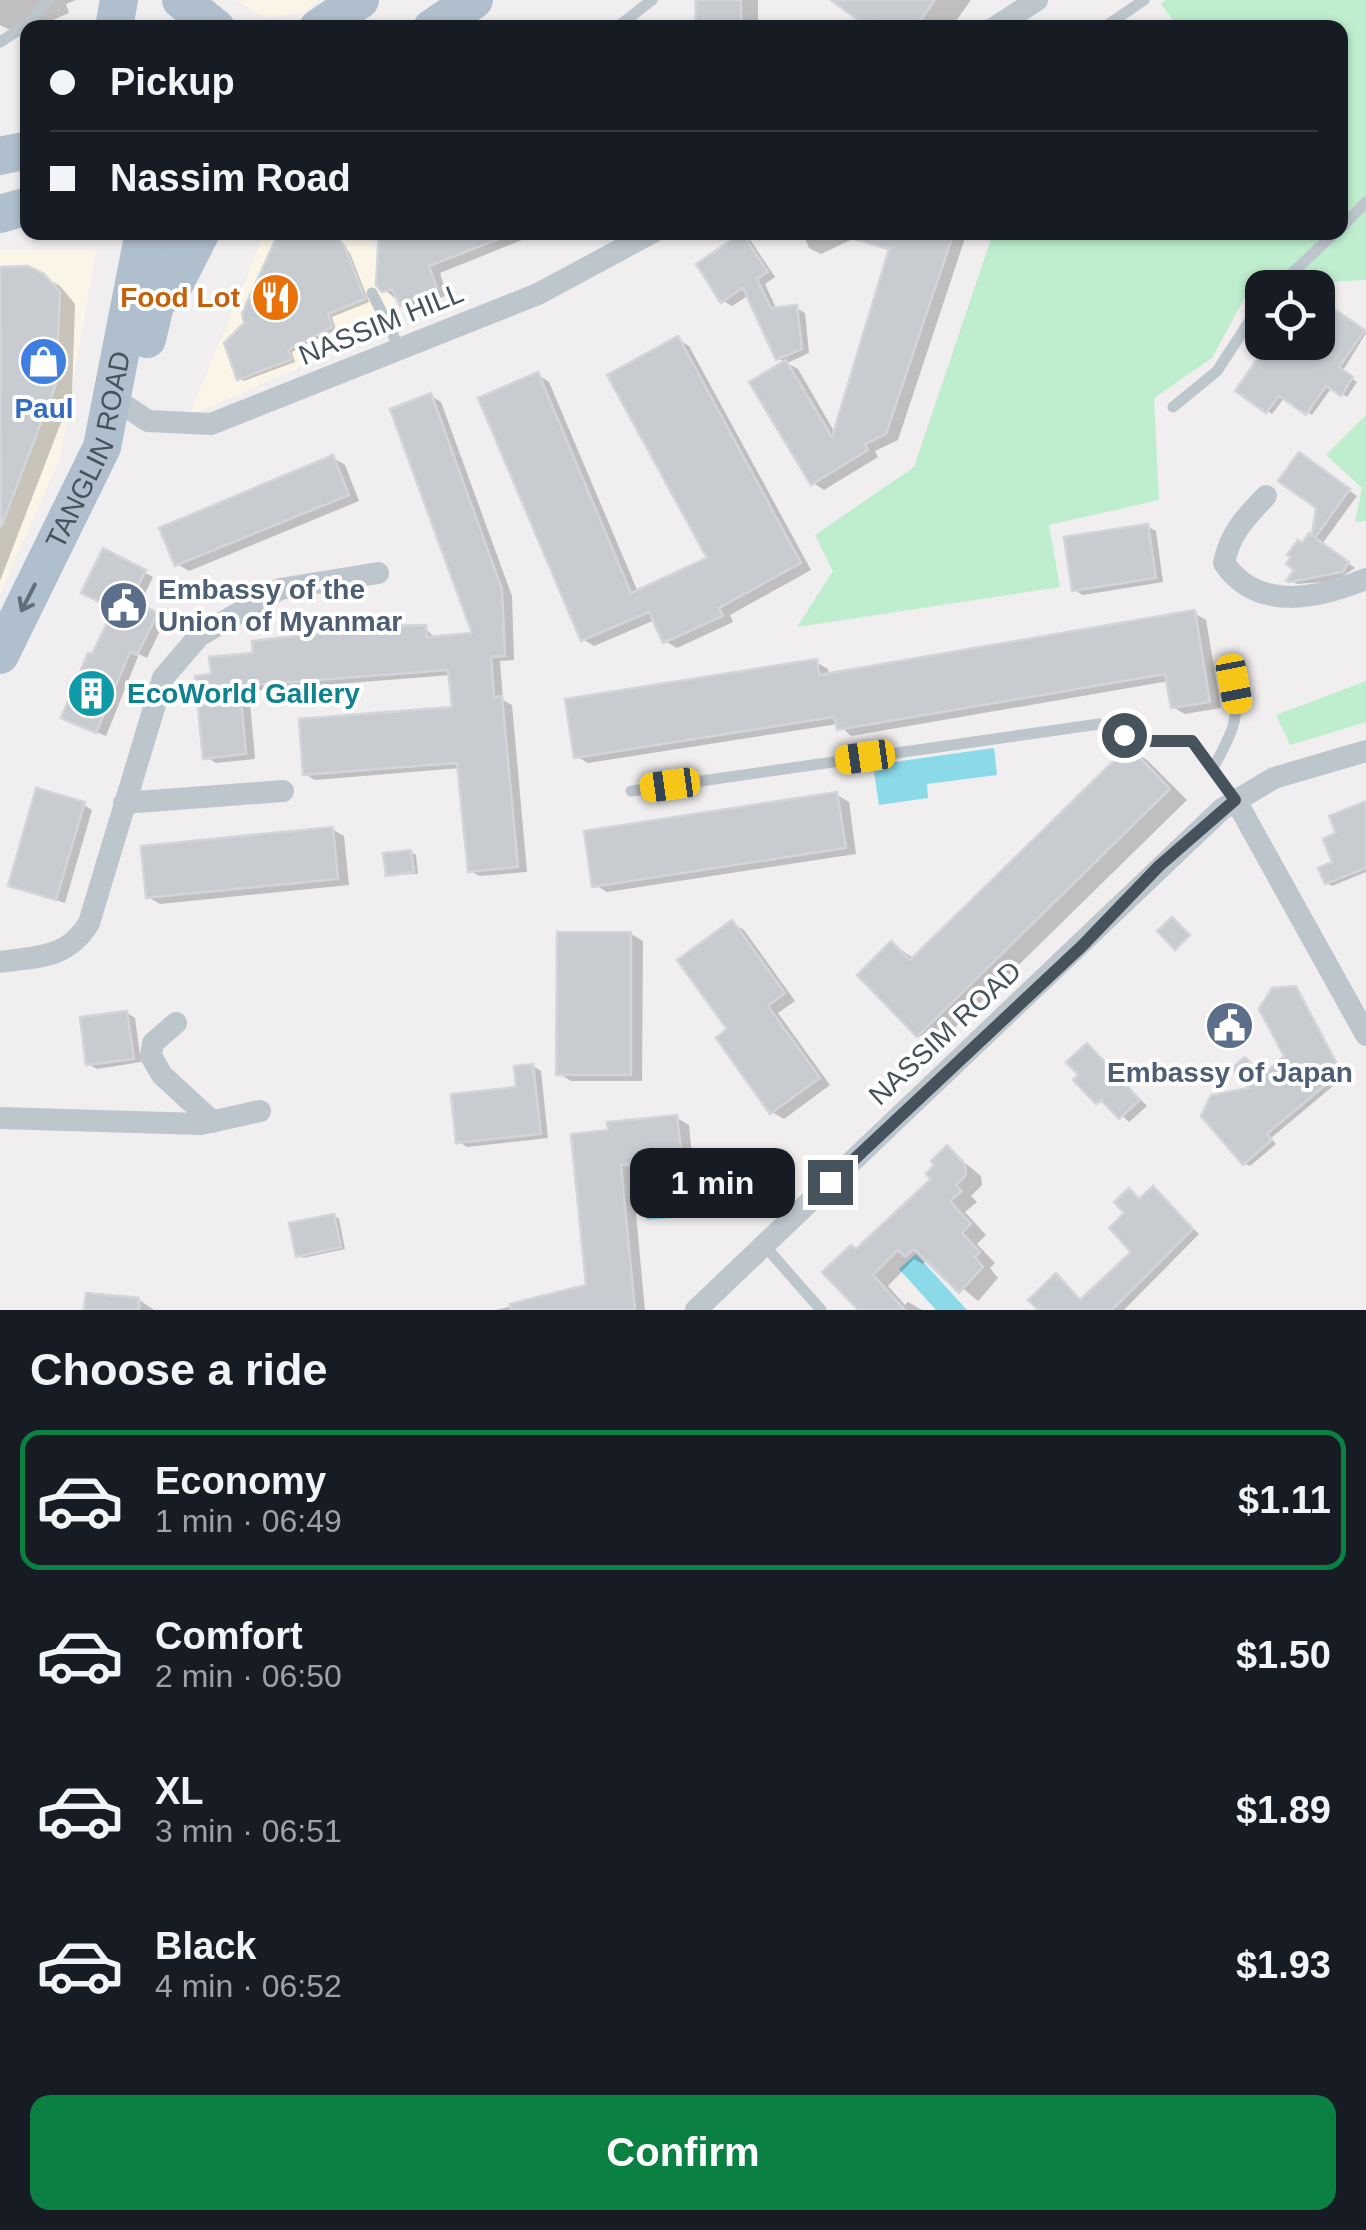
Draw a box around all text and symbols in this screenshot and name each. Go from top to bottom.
text: Pickup [110,61,235,103]
text: Nassim Road [110,157,351,199]
map controls [1245,270,1335,360]
button: locate [1245,270,1335,360]
restaurant icon: Food Lot [249,271,301,323]
street label: NASSIM HILL [294,277,468,371]
place label: Food Lot [120,282,240,313]
shop icon: Paul [18,335,70,387]
street label: TANGLIN ROAD [39,348,136,553]
place label: Paul [14,393,74,424]
place label: Embassy of the Union of Myanmar [158,574,402,637]
public building icon: Embassy of the Union of Myanmar [97,579,149,631]
one-way arrow [18,582,37,612]
car [1214,652,1254,716]
building icon: EcoWorld Gallery [66,667,118,719]
place label: EcoWorld Gallery [127,678,360,709]
route start [1102,713,1147,758]
car [833,738,897,776]
car [638,766,702,804]
street label: NASSIM ROAD [863,955,1027,1111]
public building icon: Embassy of Japan [1204,999,1256,1051]
place label: Embassy of Japan [1107,1057,1353,1088]
callout: 1 min [630,1147,795,1217]
route end [808,1160,853,1205]
text: 1 min [671,1165,754,1201]
text: Choose a ride [30,1344,328,1395]
icon: car [35,1455,125,1545]
text: Economy [155,1460,326,1502]
text: $1.11 [1238,1479,1331,1521]
text: 1 min · 06:49 [155,1503,342,1539]
icon: car [35,1610,125,1700]
text: Comfort [155,1615,303,1657]
text: $1.50 [1236,1634,1331,1676]
text: 2 min · 06:50 [155,1658,342,1694]
icon: car [35,1765,125,1855]
text: XL [155,1770,204,1812]
text: $1.89 [1236,1789,1331,1831]
text: 3 min · 06:51 [155,1813,342,1849]
icon: car [35,1920,125,2010]
text: Black [155,1925,256,1967]
text: $1.93 [1236,1944,1331,1986]
text: 4 min · 06:52 [155,1968,342,2004]
button: Confirm [30,2095,1336,2210]

